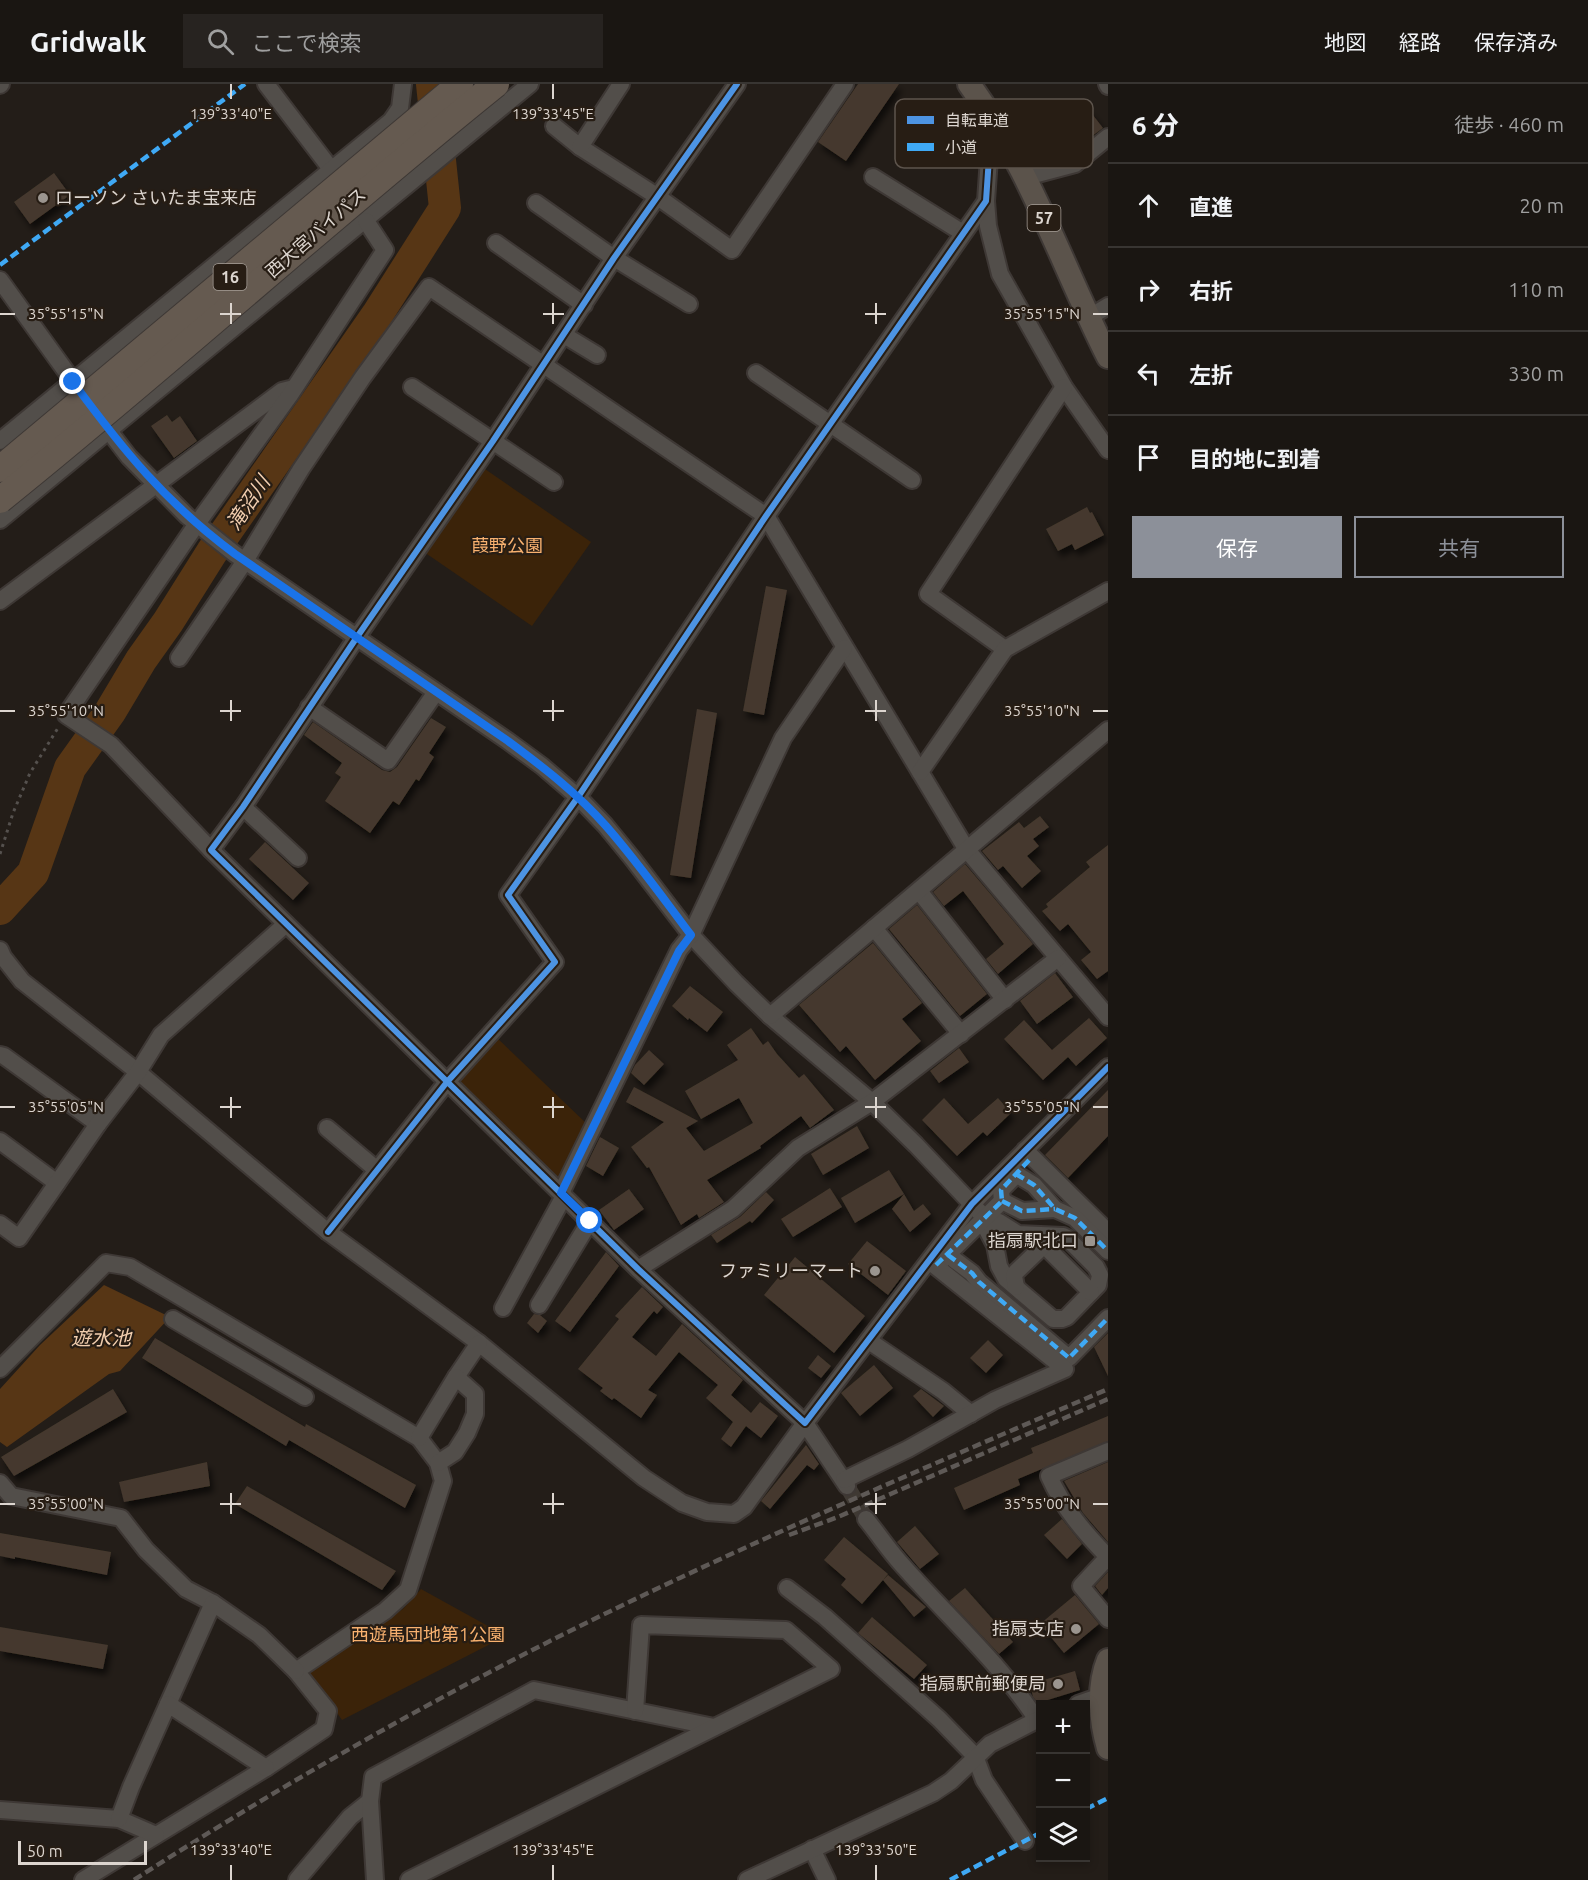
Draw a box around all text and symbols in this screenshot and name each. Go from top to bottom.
search box [183,14,603,68]
icon: search [204,25,237,58]
text: Gridwalk [30,26,147,57]
text: ここで検索 [252,30,362,55]
text: 地図 [1324,30,1366,54]
text: 経路 [1399,30,1441,54]
text: 保存済み [1474,30,1558,54]
legend [895,99,1093,168]
text: 139°33'40"E [190,105,272,122]
text: 139°33'45"E [512,105,594,122]
text: 自転車道 [945,111,1009,129]
text: 6 分 [1132,111,1179,140]
text: 徒歩 · 460 m [1454,113,1564,136]
text: 小道 [945,138,977,156]
street label: 西大宮バイパス [261,183,369,281]
place label: ローソン さいたま宝来店 [55,187,257,207]
icon: ahead [1132,189,1165,222]
marker: ローソン さいたま宝来店 [36,191,50,205]
text: 直進 [1189,194,1233,219]
text: 20 m [1520,194,1564,217]
road number: 57 [1028,205,1060,231]
road number: 16 [214,264,246,290]
icon: right [1132,273,1165,306]
text: 右折 [1189,278,1233,303]
text: 110 m [1508,278,1564,301]
text: 35°55'15"N [28,305,104,322]
text: 35°55'15"N [1004,305,1080,322]
icon: left [1132,357,1165,390]
text: 左折 [1189,362,1233,387]
text: 330 m [1508,362,1564,385]
route end [59,368,85,394]
icon: arrive [1132,441,1165,474]
text: 目的地に到着 [1189,446,1321,471]
water label: 滝沼川 [221,470,275,534]
button: 保存 [1132,516,1342,578]
button: 共有 [1354,516,1564,578]
park label: 葭野公園 [471,535,543,555]
text: 35°55'10"N [28,702,104,719]
text: 35°55'10"N [1004,702,1080,719]
text: 35°55'05"N [28,1098,104,1115]
text: 35°55'05"N [1004,1098,1080,1115]
route start [576,1207,602,1233]
place label: 指扇駅北口 [988,1230,1078,1250]
marker: 指扇駅北口 [1083,1234,1097,1248]
place label: ファミリーマート [719,1260,863,1280]
marker: ファミリーマート [868,1264,882,1278]
water label: 遊水池 [71,1326,133,1349]
text: 35°55'00"N [28,1495,104,1512]
text: 35°55'00"N [1004,1495,1080,1512]
place label: 指扇支店 [992,1618,1064,1638]
marker: 指扇支店 [1069,1622,1083,1636]
park label: 西遊馬団地第1公園 [351,1624,505,1644]
place label: 指扇駅前郵便局 [920,1673,1046,1693]
marker: 指扇駅前郵便局 [1051,1677,1065,1691]
map controls [1036,1700,1090,1862]
button: + [1036,1700,1090,1754]
button: − [1036,1754,1090,1808]
button: layers [1036,1808,1090,1862]
scale bar [18,1838,147,1866]
text: 139°33'40"E [190,1841,272,1858]
text: 139°33'45"E [512,1841,594,1858]
text: 139°33'50"E [835,1841,917,1858]
text: 50 m [27,1842,63,1860]

